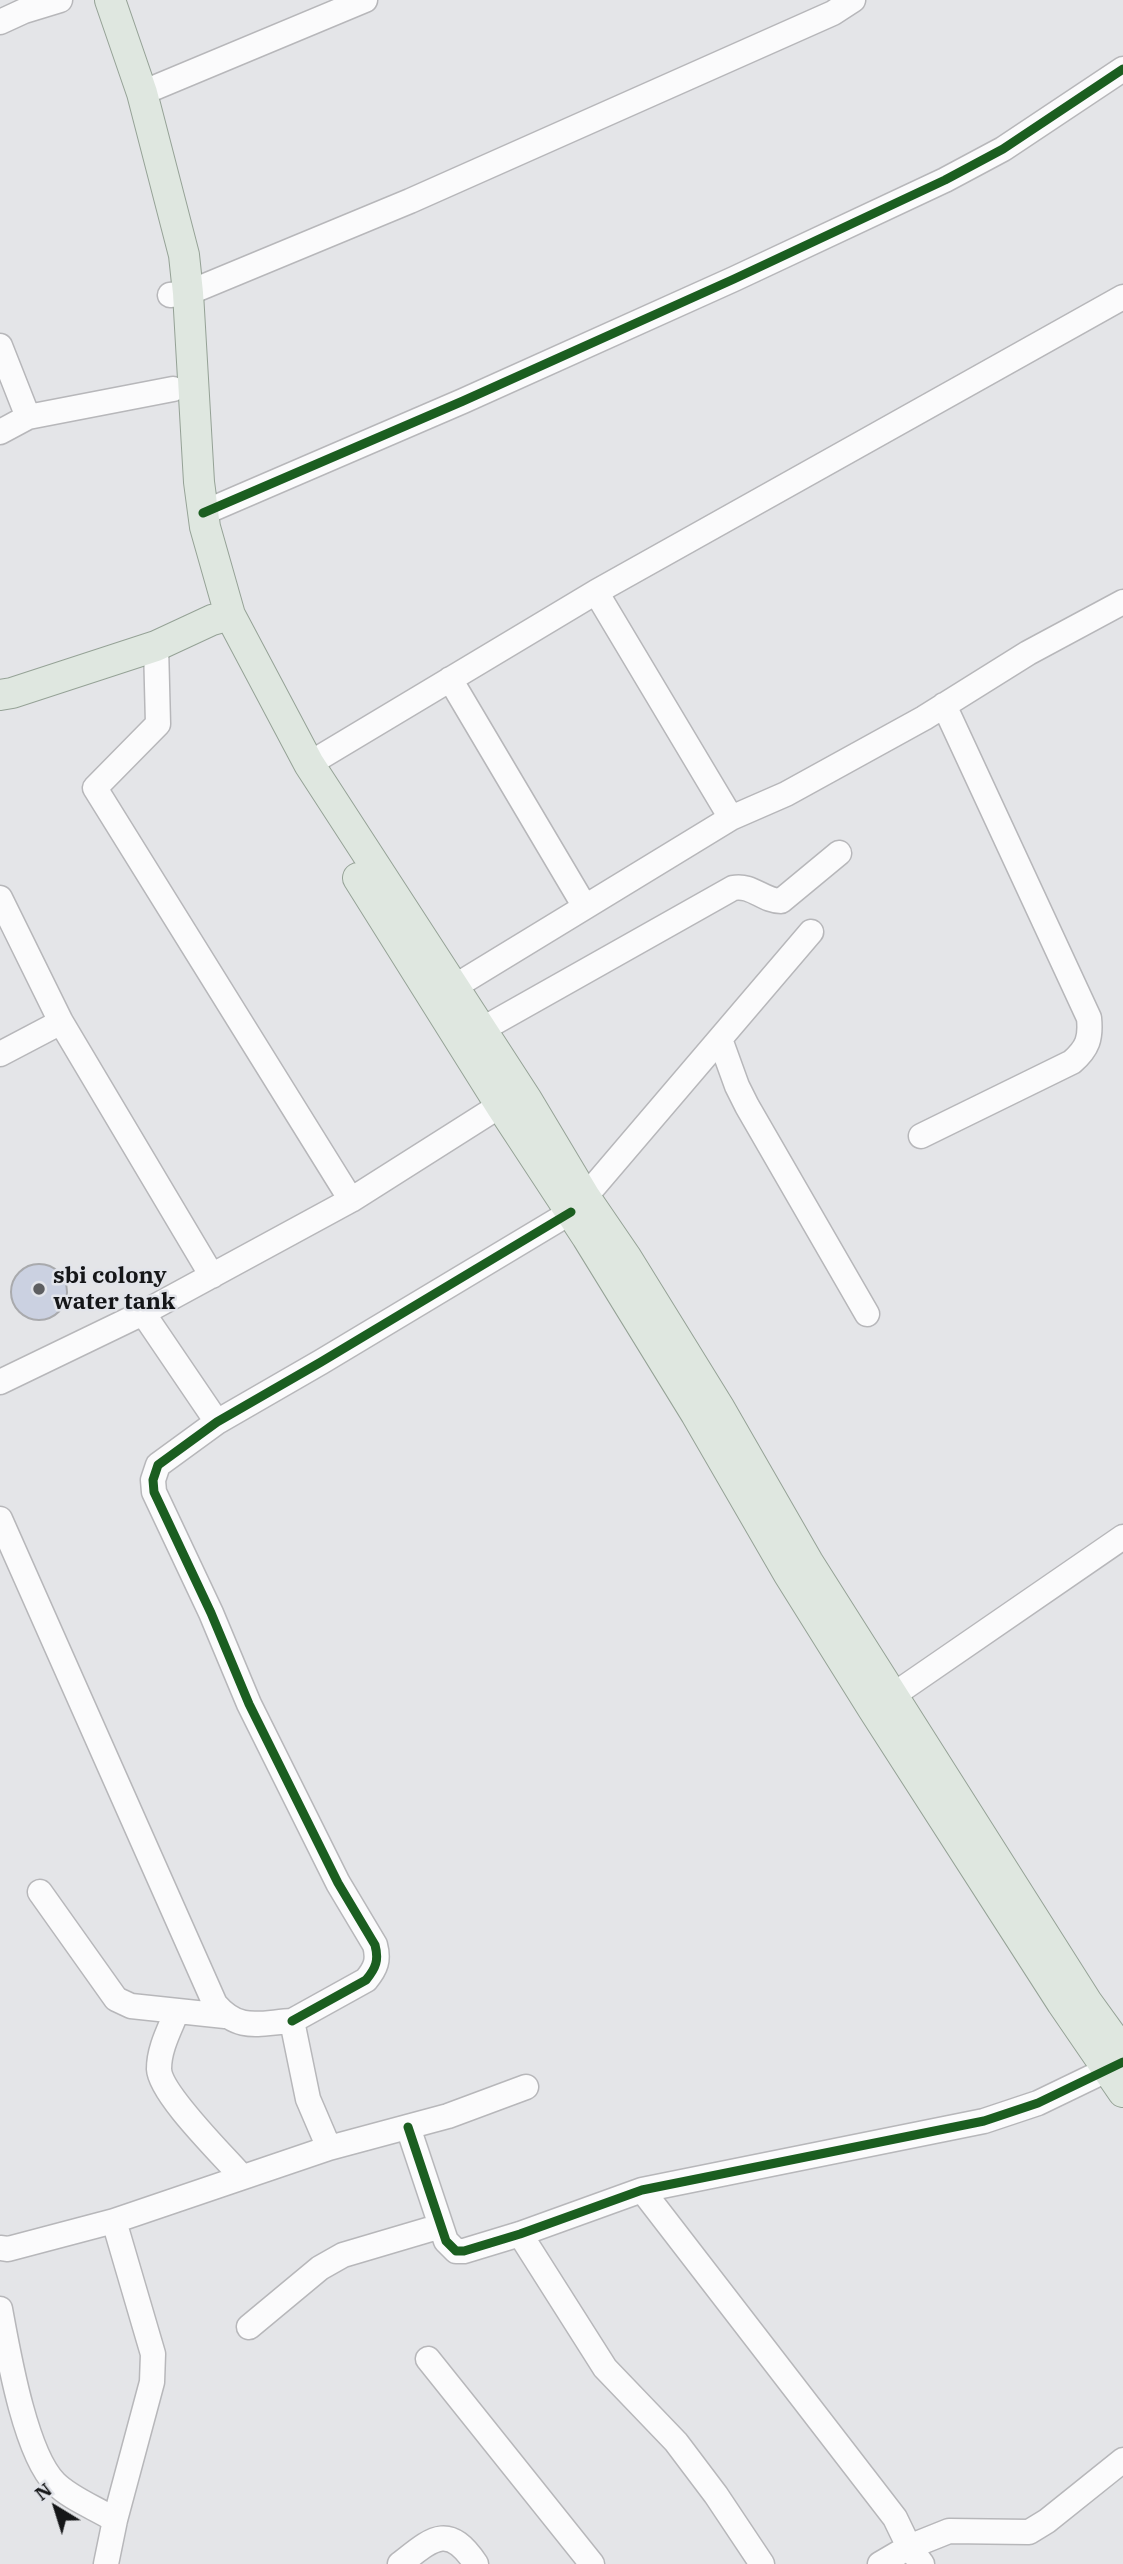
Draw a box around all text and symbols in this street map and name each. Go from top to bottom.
place label: sbi colony water tank [53,1262,175,1316]
marker: sbi colony water tank [31,1281,47,1297]
north arrow [21,2473,91,2543]
text: N [30,2477,56,2506]

